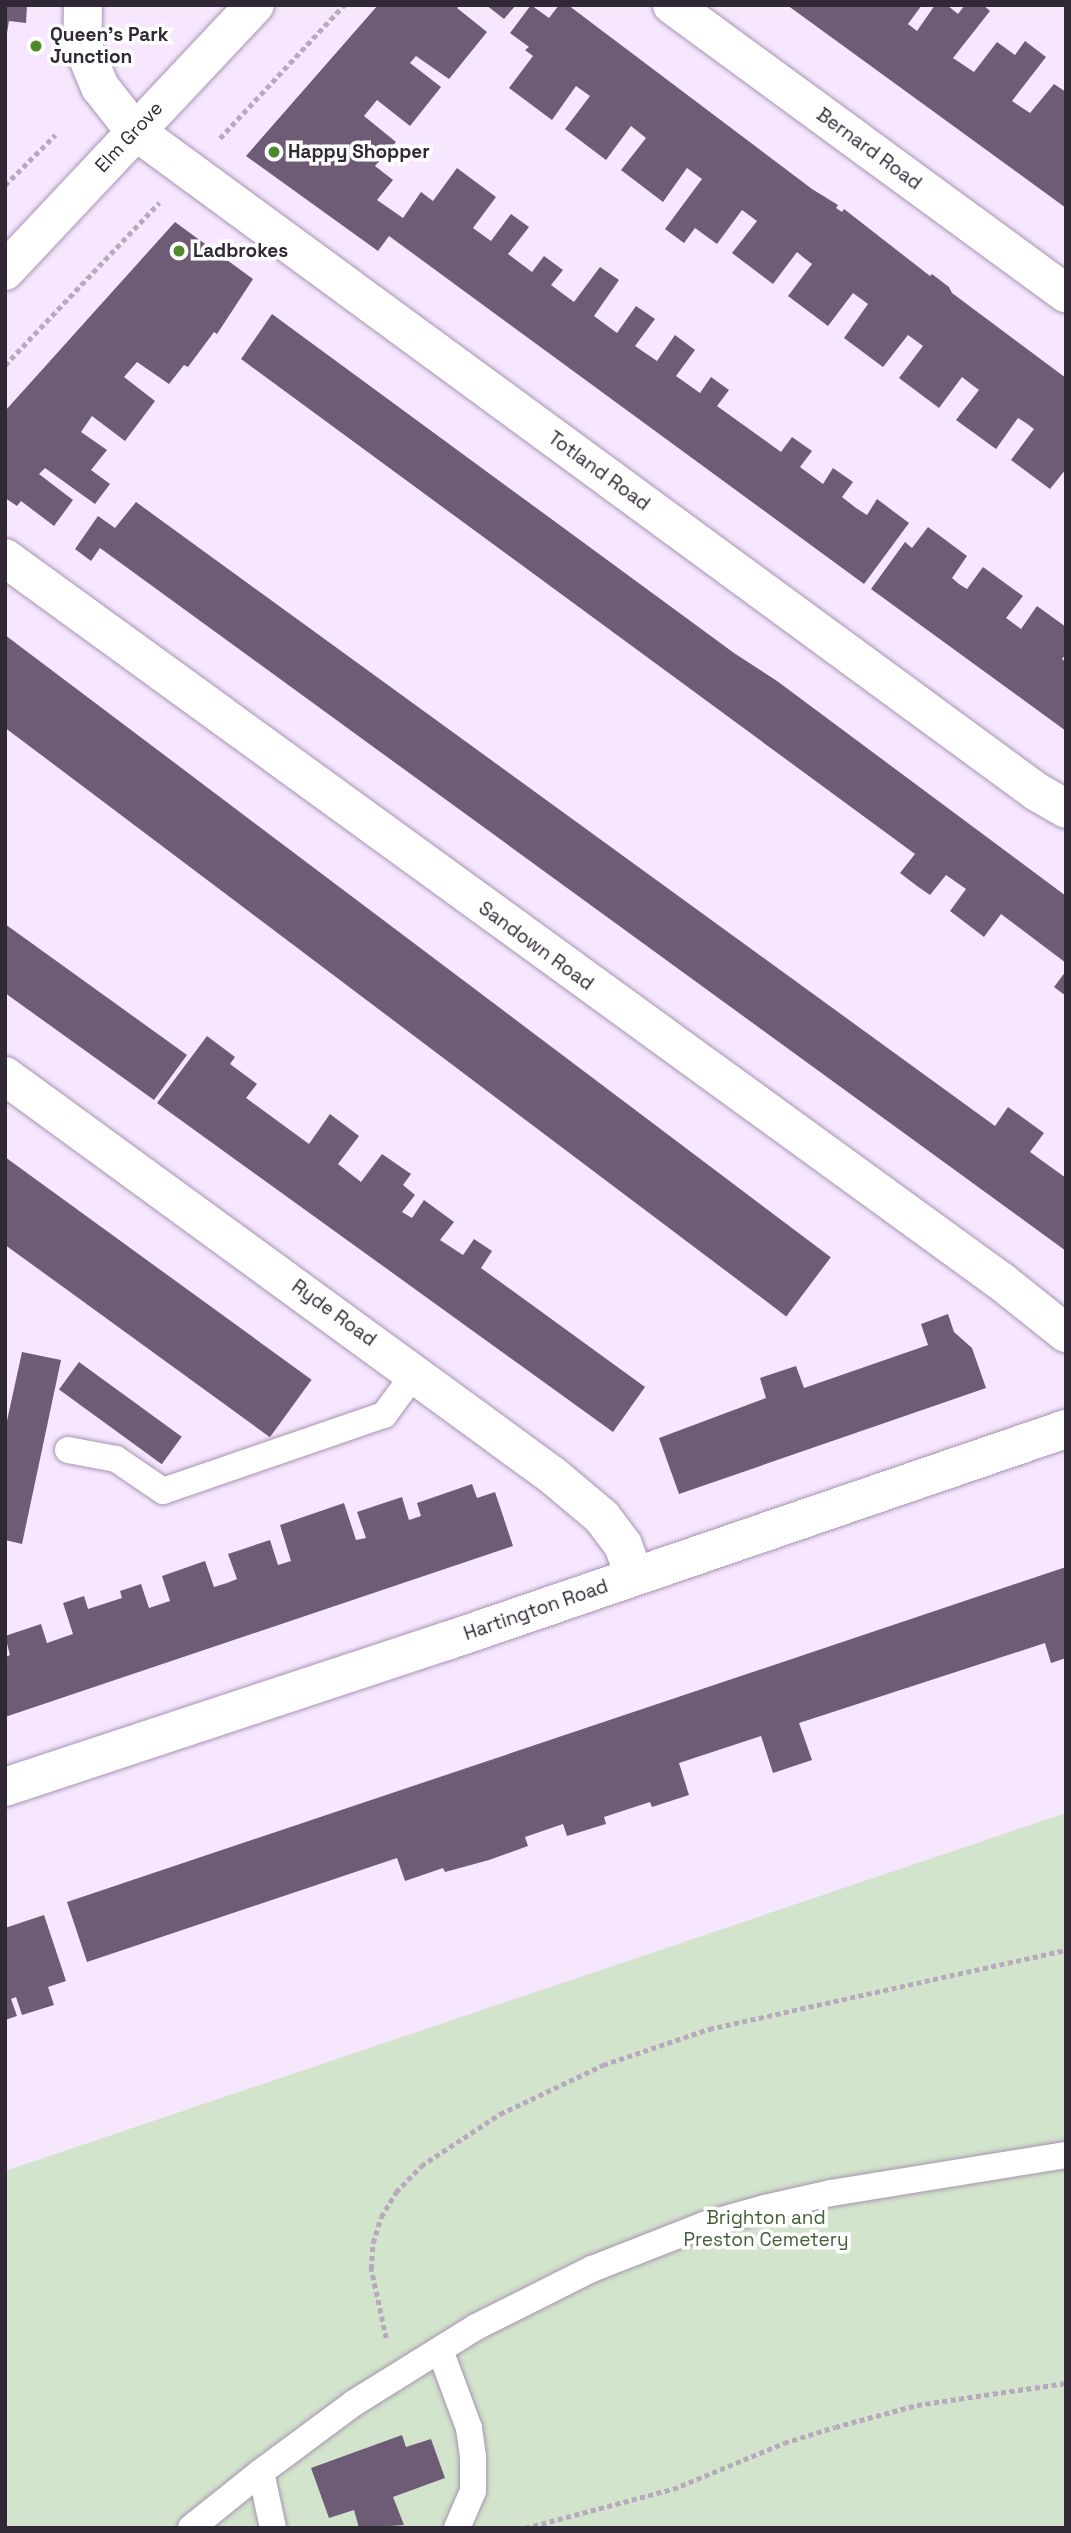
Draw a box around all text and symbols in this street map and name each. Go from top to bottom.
place label: Queen's Park Junction [50,24,169,68]
marker: Queen's Park Junction [28,38,44,54]
street label: Elm Grove [91,97,167,177]
street label: Bernard Road [812,103,926,195]
place label: Happy Shopper [288,141,430,163]
marker: Happy Shopper [266,144,282,160]
place label: Ladbrokes [193,240,288,262]
marker: Ladbrokes [171,243,187,259]
street label: Totland Road [544,426,654,516]
street label: Sandown Road [474,897,598,995]
street label: Ryde Road [287,1275,381,1351]
street label: Hartington Road [461,1575,611,1645]
park label: Brighton and Preston Cemetery [683,2207,849,2251]

